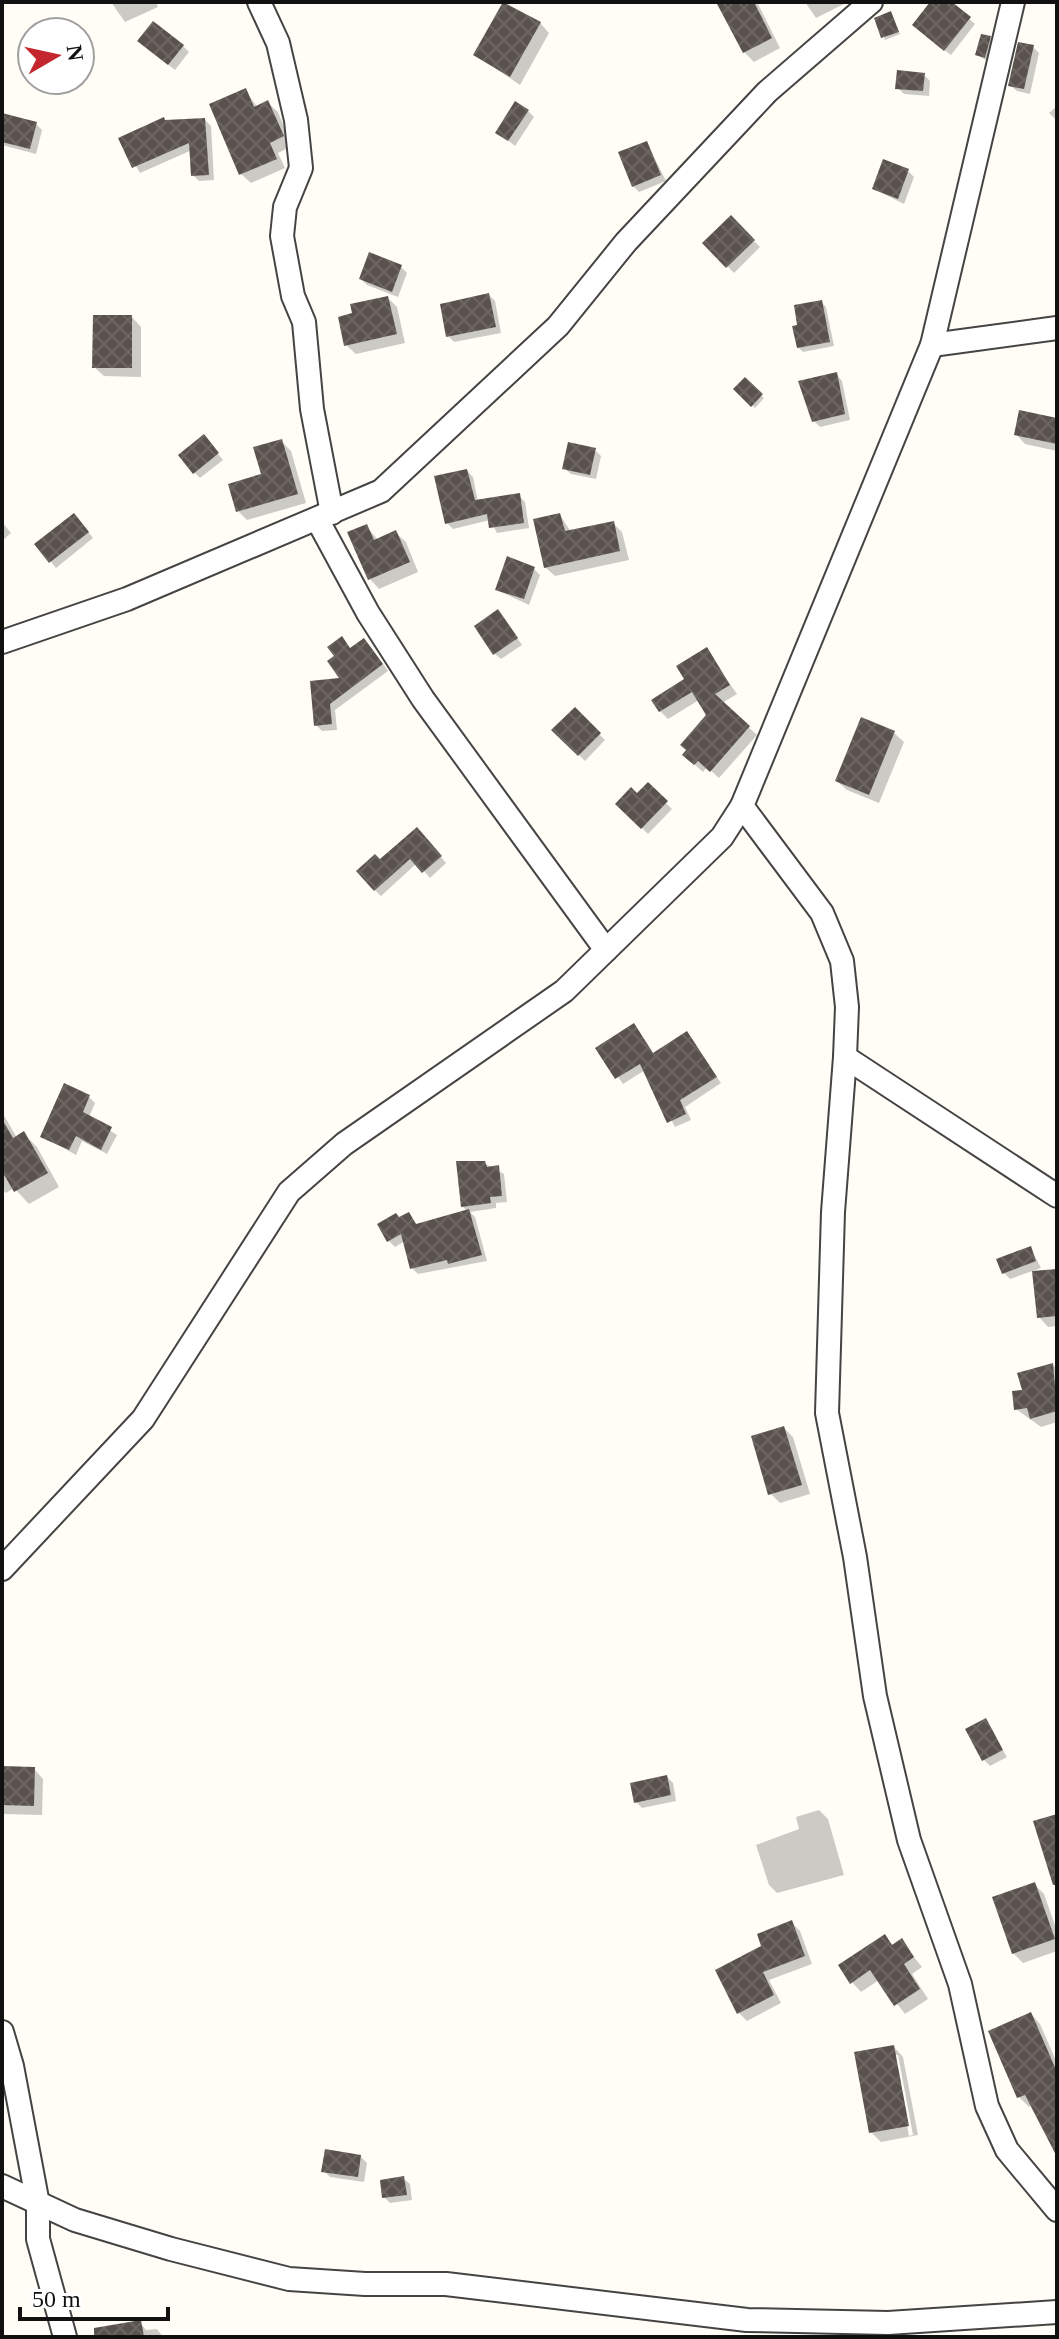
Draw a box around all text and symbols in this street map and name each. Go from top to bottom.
north arrow [16,16,96,96]
text: N [62,43,89,63]
scale bar [20,2271,168,2321]
text: 50 m [32,2286,81,2312]

